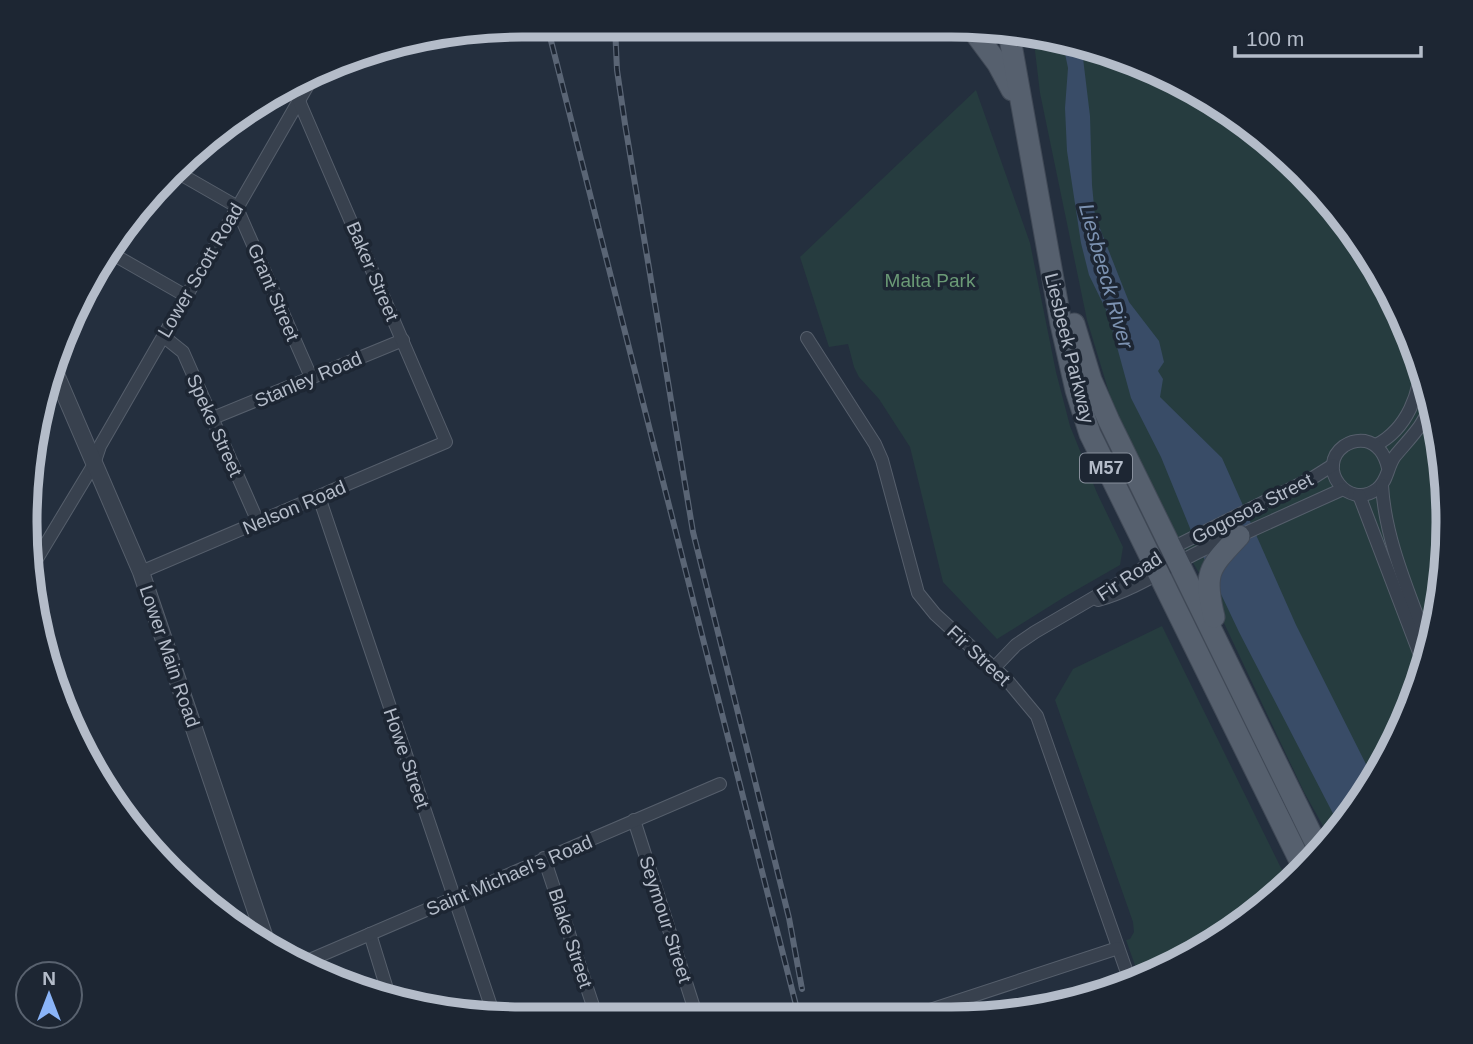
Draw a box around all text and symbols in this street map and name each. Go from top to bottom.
scale bar [1235,14,1420,58]
text: 100 m [1246,27,1304,50]
street label: Lower Scott Road [154,200,247,341]
water label: Liesbeeck River [1075,201,1138,352]
street label: Baker Street [342,218,403,325]
street label: Grant Street [244,240,304,345]
park label: Malta Park [885,270,976,291]
street label: Liesbeek Parkway [1041,271,1098,426]
street label: Stanley Road [252,348,365,411]
street label: Speke Street [183,371,247,480]
road number: M57 [1080,454,1132,482]
street label: Gogosoa Street [1188,469,1317,548]
street label: Nelson Road [240,476,349,539]
street label: Fir Road [1093,548,1166,605]
street label: Lower Main Road [135,582,204,730]
street label: Fir Street [943,621,1015,690]
street label: Howe Street [380,705,434,812]
street label: Saint Michael's Road [423,831,595,920]
street label: Seymour Street [635,853,696,986]
street label: Blake Street [545,886,597,991]
north arrow [14,960,84,1030]
text: N [42,968,56,989]

